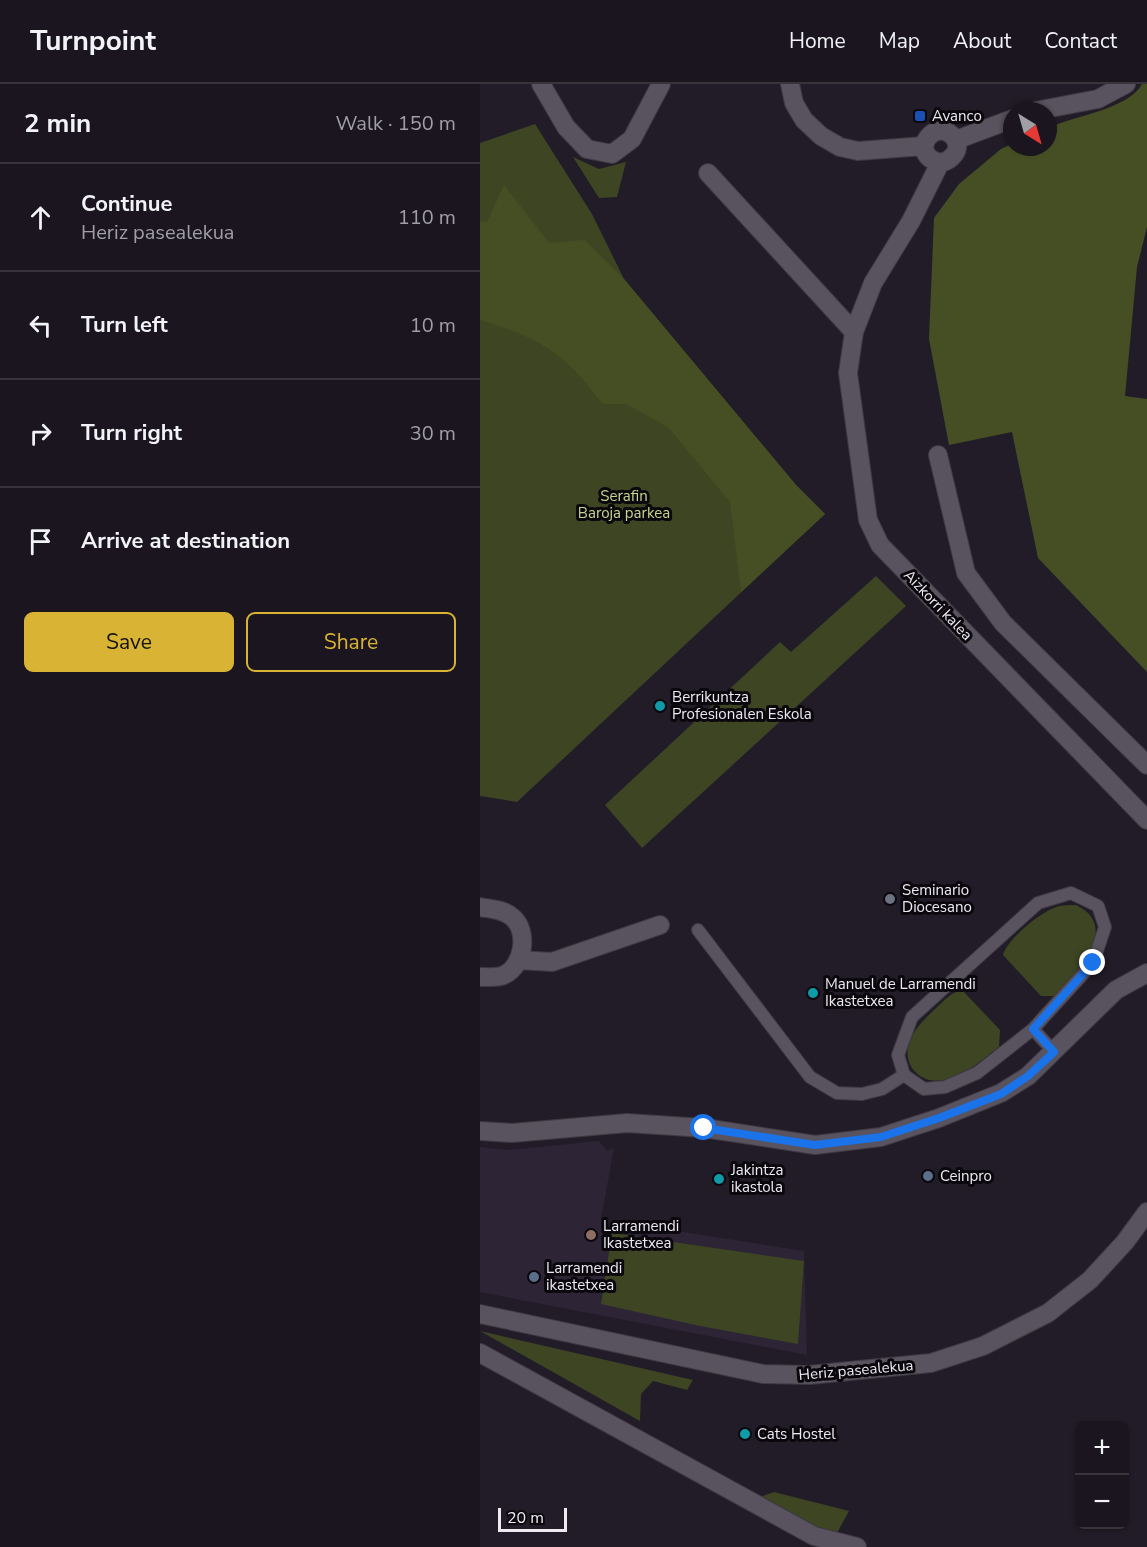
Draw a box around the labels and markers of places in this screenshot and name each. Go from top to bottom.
place label: Avanco [932,106,982,126]
marker: Avanco [913,109,927,123]
place label: Berrikuntza Profesionalen Eskola [672,687,812,724]
marker: Berrikuntza Profesionalen Eskola [653,699,667,713]
place label: Seminario Diocesano [902,880,972,917]
marker: Seminario Diocesano [883,892,897,906]
place label: Manuel de Larramendi Ikastetxea [825,974,976,1011]
marker: Manuel de Larramendi Ikastetxea [806,986,820,1000]
place label: Jakintza ikastola [730,1160,783,1197]
place label: Ceinpro [940,1166,992,1186]
marker: Ceinpro [921,1169,935,1183]
marker: Jakintza ikastola [712,1172,726,1186]
place label: Larramendi Ikastetxea [603,1216,679,1253]
marker: Larramendi Ikastetxea [584,1228,598,1242]
place label: Larramendi ikastetxea [546,1258,622,1295]
marker: Larramendi ikastetxea [527,1270,541,1284]
place label: Cats Hostel [757,1424,836,1444]
marker: Cats Hostel [738,1427,752,1441]

